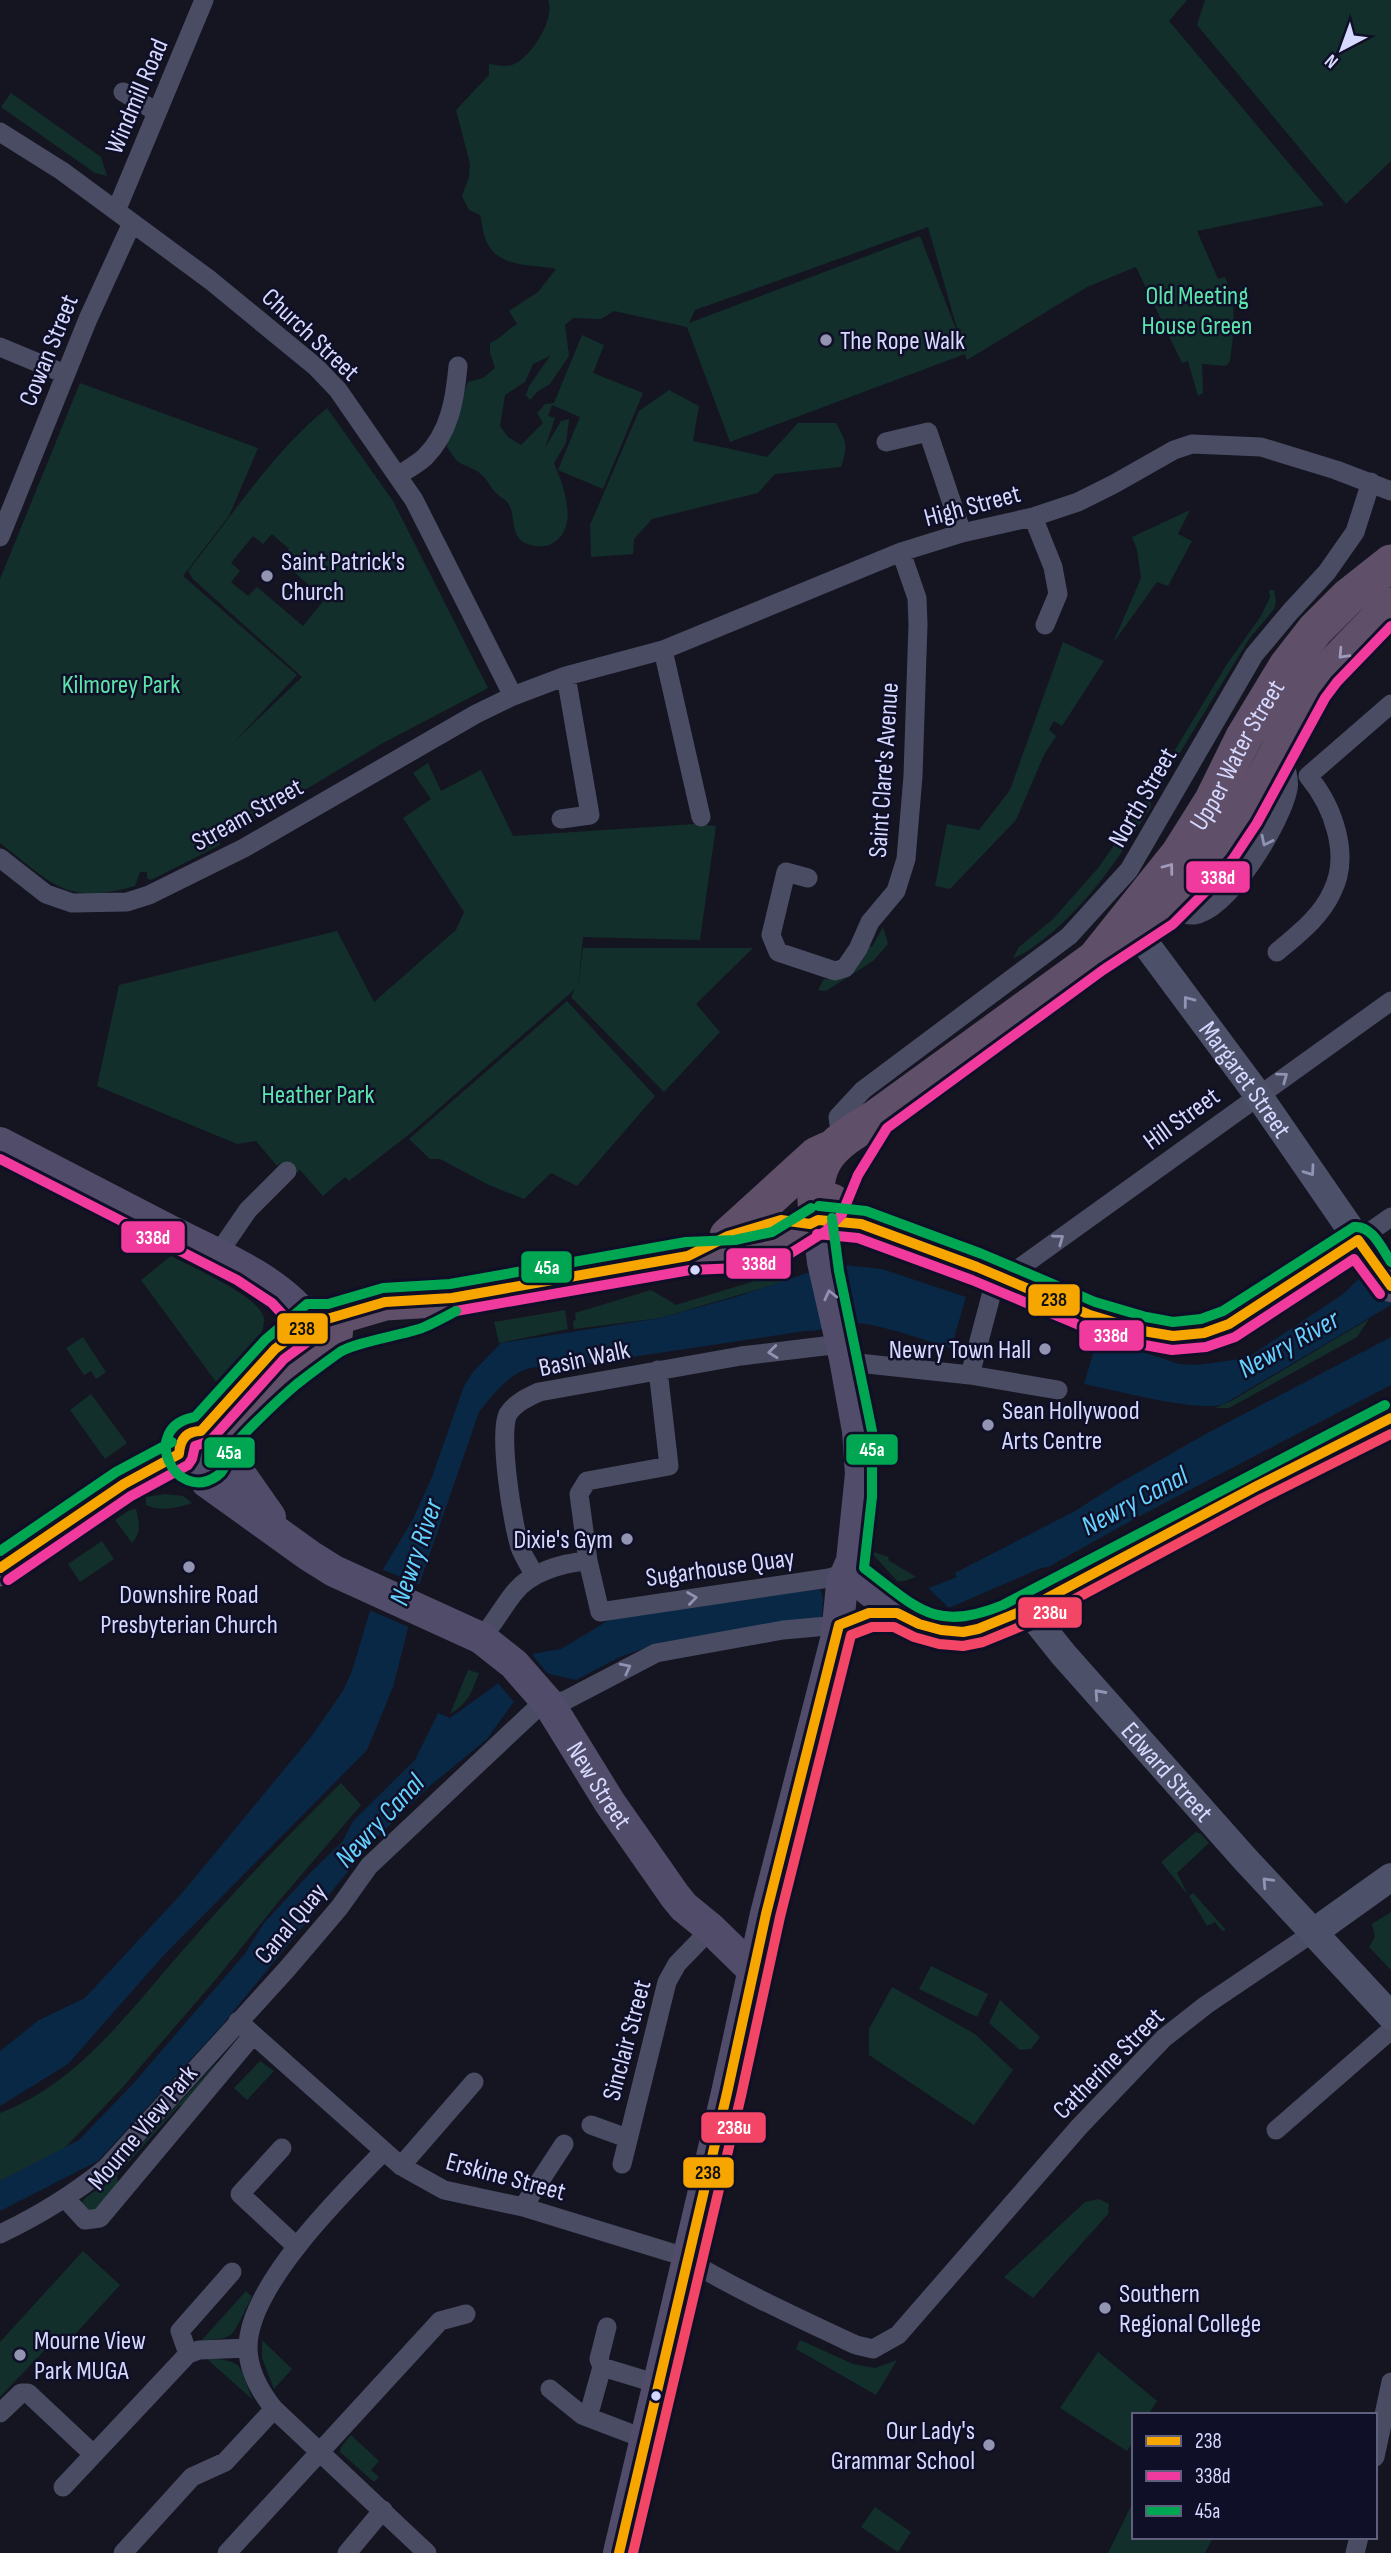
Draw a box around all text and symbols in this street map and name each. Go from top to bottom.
north arrow [1307,14,1377,84]
street label: Windmill Road [99,34,176,159]
text: N [1320,49,1343,73]
park label: Old Meeting House Green [1142,281,1252,342]
street label: Church Street [255,282,365,388]
street label: Cowan Street [13,290,86,411]
place label: The Rope Walk [840,326,965,357]
marker: The Rope Walk [818,332,834,348]
street label: High Street [921,479,1024,534]
place label: Saint Patrick's Church [281,547,405,608]
marker: Saint Patrick's Church [259,568,275,584]
one-way arrow [1339,646,1351,659]
park label: Kilmorey Park [62,670,180,701]
street label: Upper Water Street [1184,674,1292,837]
street label: Saint Clare's Avenue [863,682,906,859]
street label: North Street [1102,742,1184,853]
street label: Stream Street [187,772,309,859]
one-way arrow [1260,834,1274,846]
line badge: 338d [1185,860,1251,894]
one-way arrow [1161,863,1173,876]
text: 338d [1201,867,1235,890]
one-way arrow [1183,996,1196,1009]
street label: Margaret Street [1192,1016,1297,1144]
one-way arrow [1275,1073,1288,1085]
park label: Heather Park [262,1080,374,1111]
street label: Hill Street [1138,1081,1226,1157]
one-way arrow [1302,1163,1314,1176]
line badge: 338d [120,1220,186,1254]
text: 338d [136,1227,170,1250]
one-way arrow [1051,1235,1064,1247]
line badge: 338d [725,1247,792,1280]
line badge: 45a [520,1250,573,1284]
text: 338d [742,1253,776,1276]
text: 45a [535,1257,559,1280]
unlabelled marker [688,1263,702,1277]
line badge: 238 [1027,1283,1081,1317]
one-way arrow [824,1289,838,1301]
text: 238 [1041,1289,1067,1312]
water label: Newry River [1233,1303,1346,1385]
line badge: 238 [276,1312,329,1345]
text: 238 [289,1318,315,1341]
line badge: 338d [1078,1319,1145,1352]
text: 338d [1094,1325,1128,1348]
street label: Basin Walk [536,1335,633,1384]
place label: Newry Town Hall [889,1335,1031,1366]
marker: Newry Town Hall [1037,1341,1053,1357]
one-way arrow [768,1345,779,1360]
place label: Sean Hollywood Arts Centre [1001,1396,1140,1457]
marker: Sean Hollywood Arts Centre [980,1417,996,1433]
line badge: 45a [845,1433,899,1466]
line badge: 45a [203,1436,256,1469]
text: 45a [860,1439,884,1462]
text: 45a [217,1442,241,1465]
water label: Newry Canal [1076,1459,1194,1543]
water label: Newry River [383,1494,450,1610]
place label: Dixie's Gym [513,1525,613,1556]
marker: Dixie's Gym [619,1531,635,1547]
street label: Sugarhouse Quay [644,1543,797,1594]
marker: Downshire Road Presbyterian Church [181,1559,197,1575]
place label: Downshire Road Presbyterian Church [100,1580,278,1641]
one-way arrow [686,1590,698,1605]
line badge: 238u [1017,1596,1083,1629]
text: 238u [1033,1602,1067,1625]
one-way arrow [619,1663,631,1677]
one-way arrow [1095,1689,1107,1702]
street label: Edward Street [1114,1717,1219,1829]
street label: New Street [559,1736,637,1835]
water label: Newry Canal [329,1767,432,1875]
street label: Canal Quay [248,1877,334,1971]
one-way arrow [1262,1877,1275,1890]
street label: Sinclair Street [596,1977,658,2104]
street label: Catherine Street [1047,2002,1171,2126]
street label: Mourne View Park [82,2059,205,2197]
line badge: 238u [700,2111,767,2144]
text: 238u [717,2117,751,2140]
street label: Erskine Street [442,2147,569,2208]
line badge: 238 [682,2156,735,2189]
text: 238 [695,2162,721,2185]
place label: Southern Regional College [1119,2279,1261,2340]
marker: Southern Regional College [1097,2300,1113,2316]
place label: Mourne View Park MUGA [34,2326,146,2387]
marker: Mourne View Park MUGA [12,2347,28,2363]
unlabelled marker [649,2389,663,2403]
legend [1132,2413,1377,2539]
place label: Our Lady's Grammar School [831,2416,975,2477]
text: 238 [1195,2429,1222,2454]
marker: Our Lady's Grammar School [981,2437,997,2453]
text: 338d [1195,2464,1231,2489]
text: 45a [1195,2499,1220,2524]

